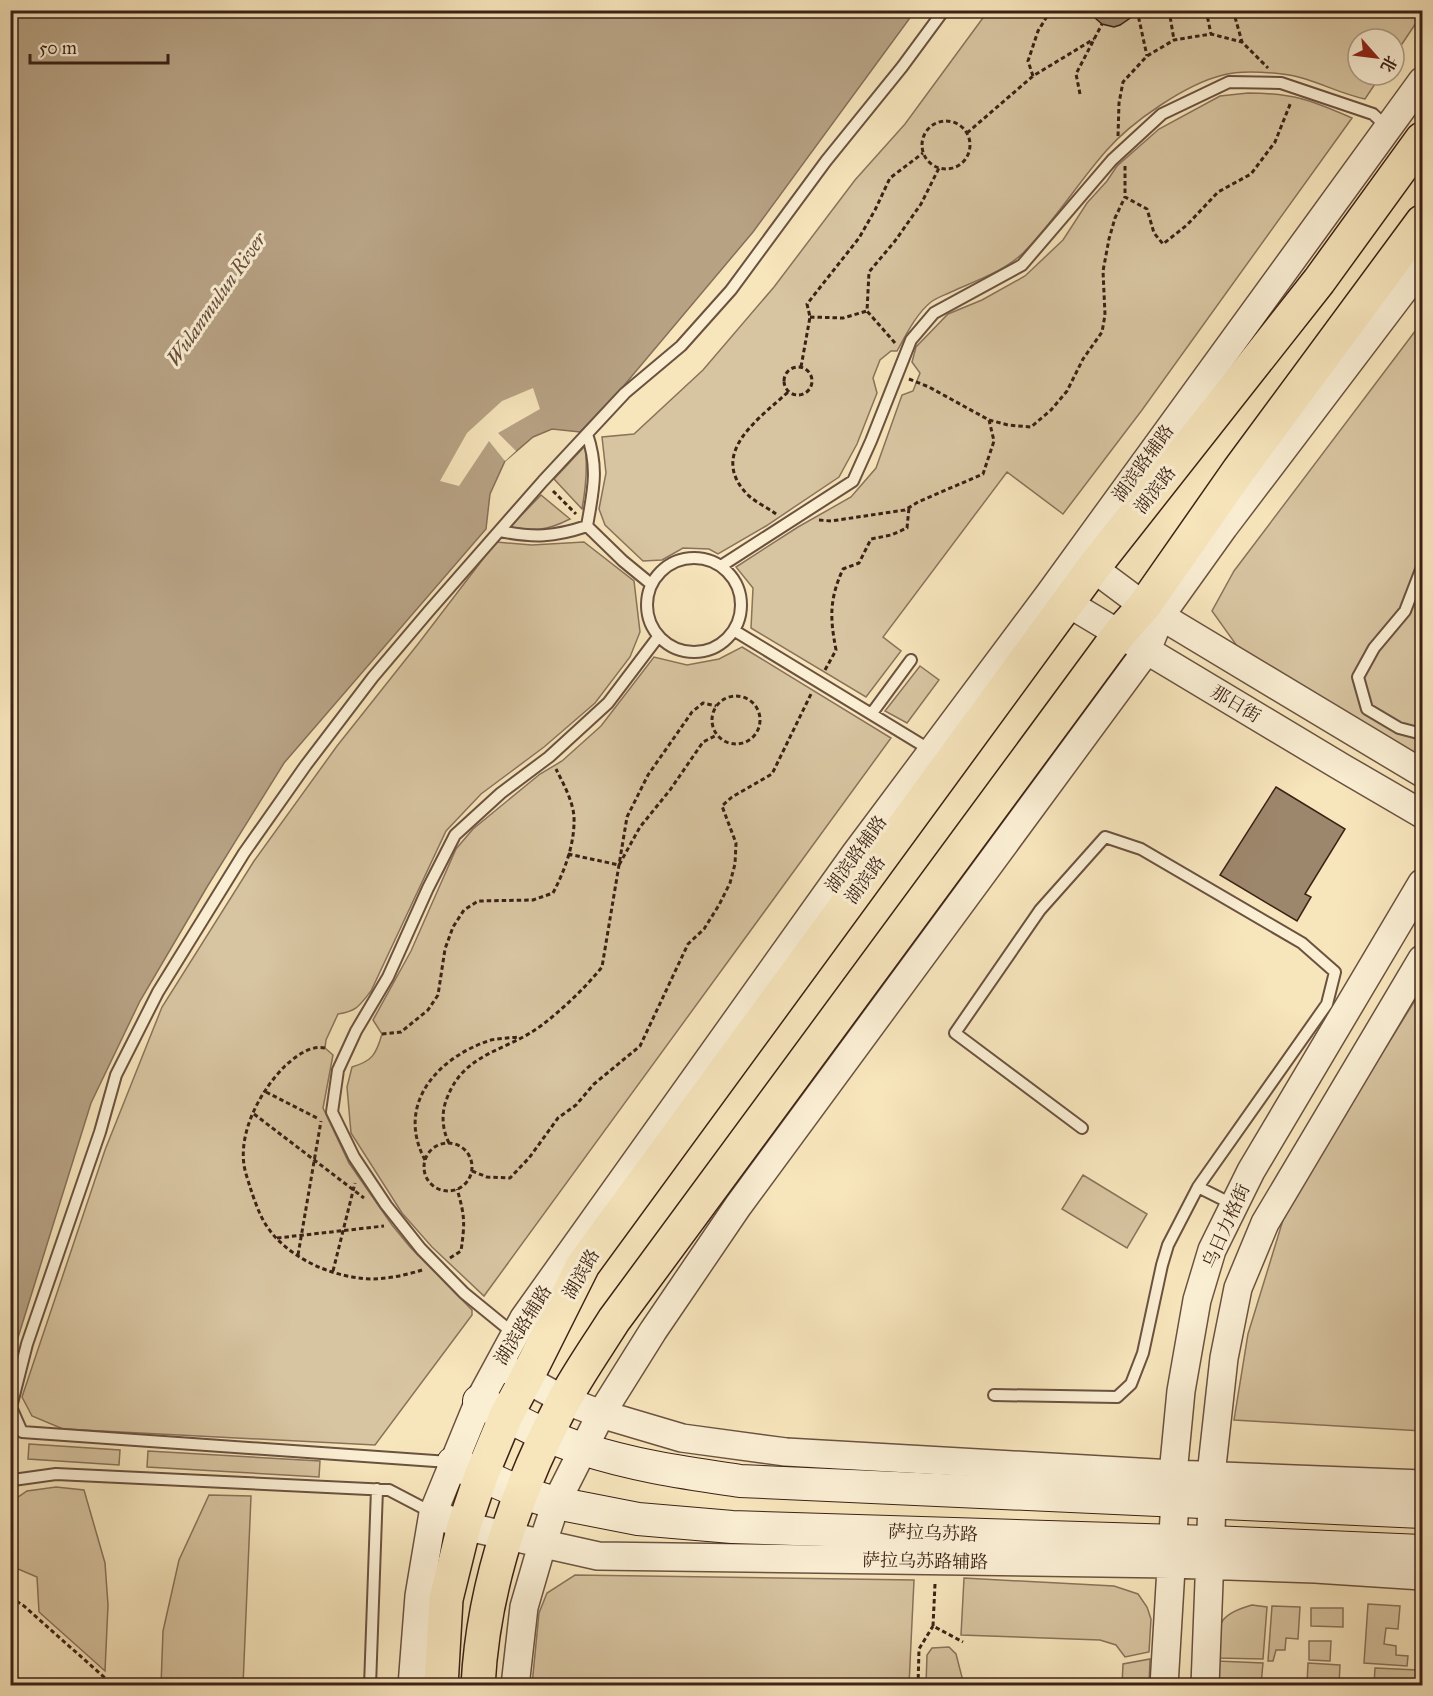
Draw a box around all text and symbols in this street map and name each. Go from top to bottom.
scale bar [30,27,168,65]
north arrow [1346,27,1406,87]
text: 50 m [39,37,77,59]
text: 北 [1377,52,1401,75]
water label: Wulanmulun River [161,227,272,370]
street label: 湖滨路辅路 [1108,420,1178,506]
street label: 湖滨路 [1130,462,1180,518]
street label: 那日街 [1207,681,1265,727]
street label: 湖滨路辅路 [821,811,891,897]
street label: 湖滨路 [840,852,890,908]
street label: 乌日力格街 [1198,1180,1254,1272]
street label: 湖滨路 [558,1245,604,1303]
street label: 湖滨路辅路 [490,1281,556,1369]
street label: 萨拉乌苏路 [888,1520,978,1546]
street label: 萨拉乌苏路辅路 [862,1549,988,1573]

